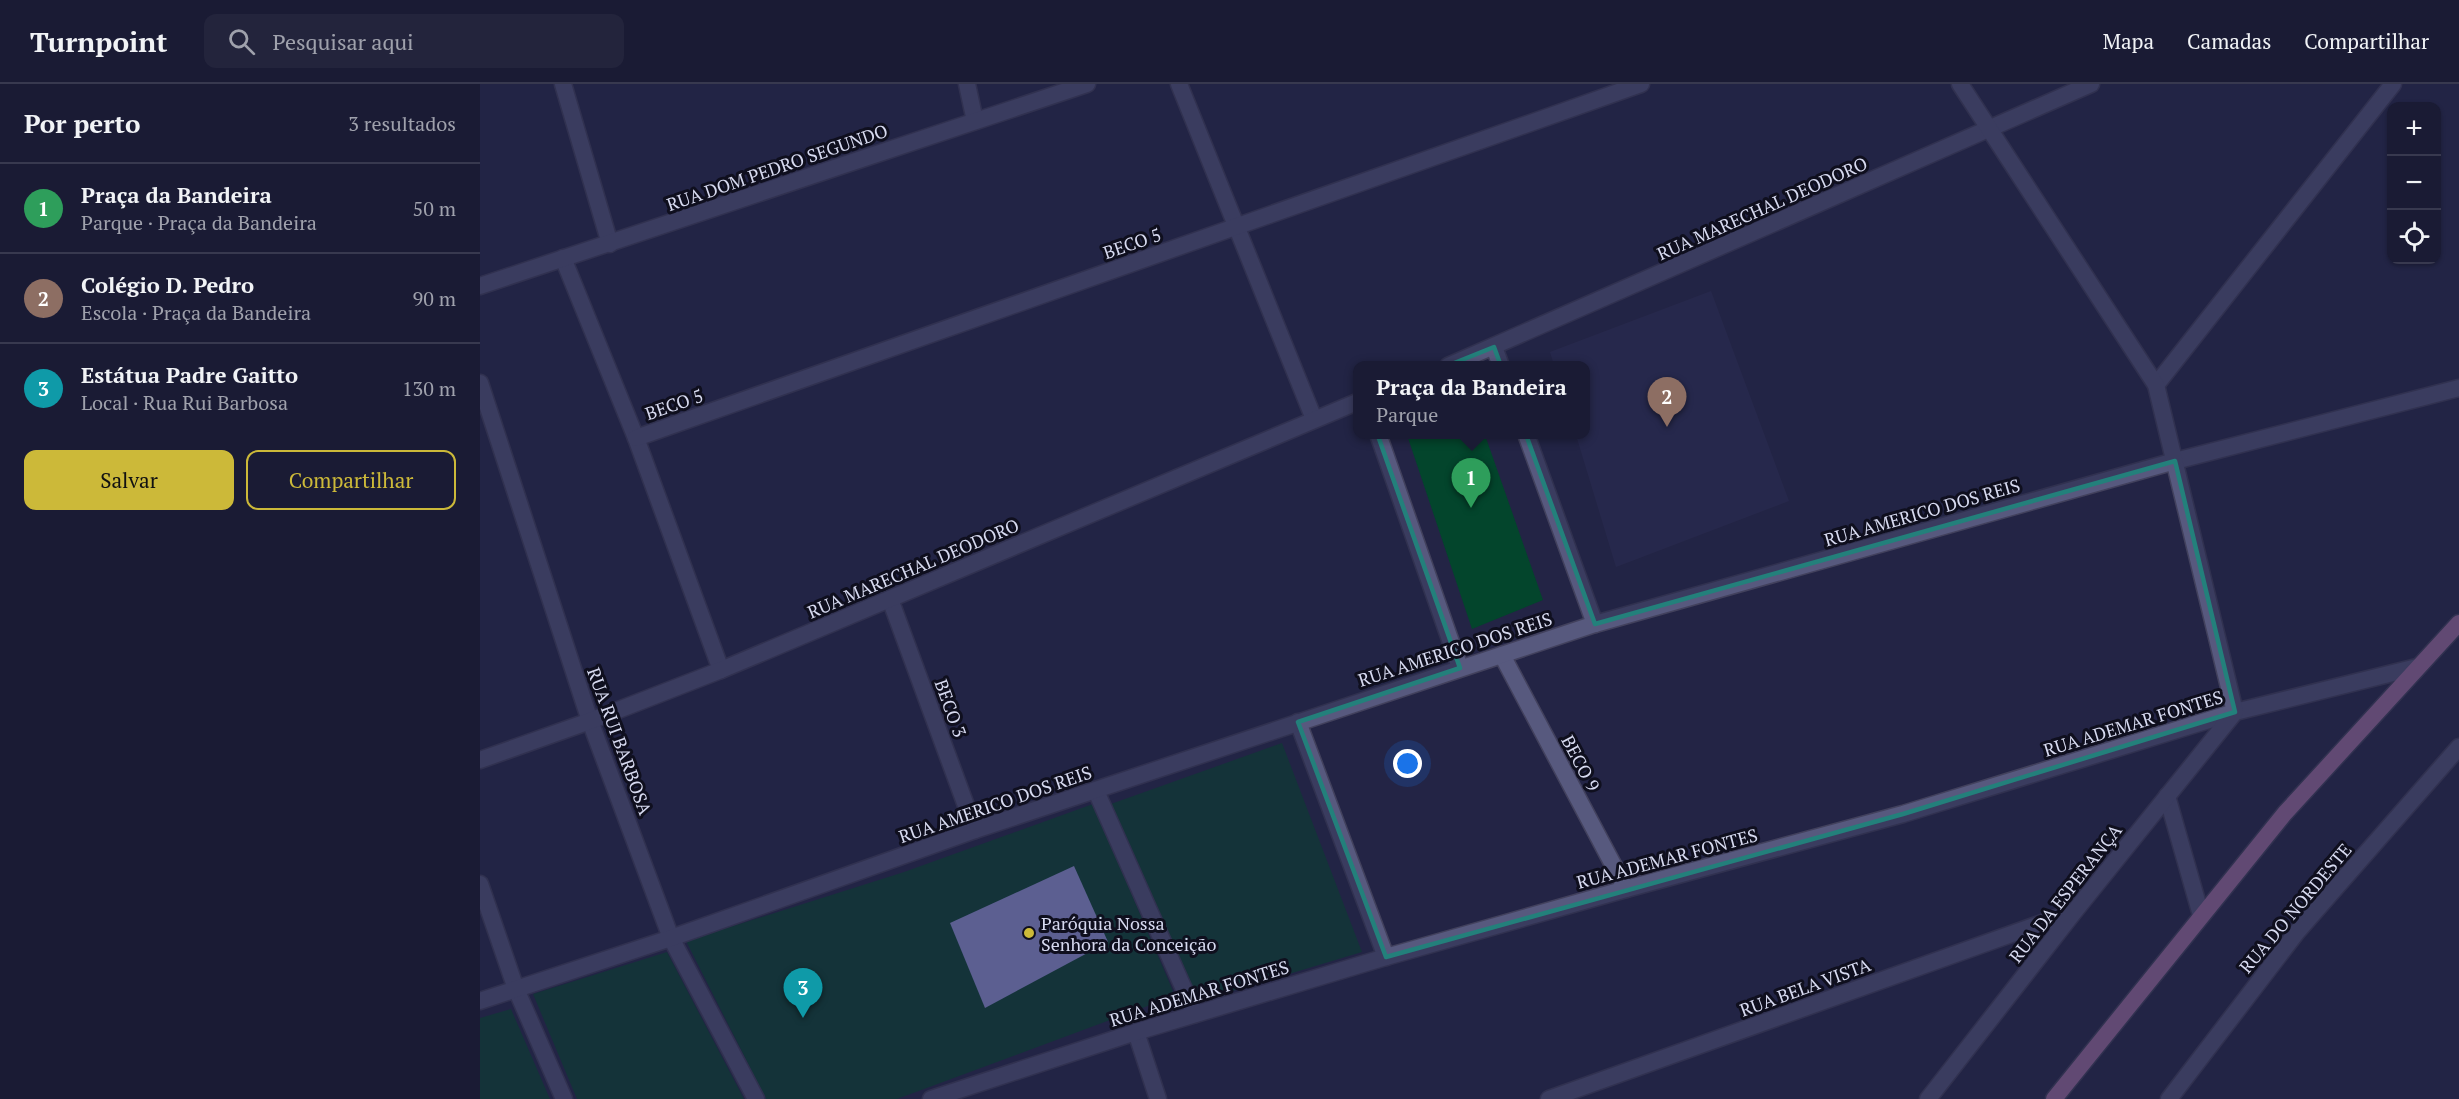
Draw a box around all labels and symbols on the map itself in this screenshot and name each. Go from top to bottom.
street label: RUA DOM PEDRO SEGUNDO [663,118,891,216]
street label: RUA MARECHAL DEODORO [1653,151,1871,265]
street label: BECO 5 [1100,222,1164,264]
pin: 2 [1648,378,1686,427]
street label: BECO 5 [642,383,706,425]
pin: 1 [1452,458,1490,508]
street label: RUA AMERICO DOS REIS [1821,473,2023,551]
street label: RUA MARECHAL DEODORO [803,512,1023,624]
street label: RUA AMERICO DOS REIS [1355,606,1555,692]
street label: RUA RUI BARBOSA [582,664,658,819]
street label: BECO 3 [929,676,973,740]
street label: RUA ADEMAR FONTES [2040,684,2226,762]
street label: BECO 9 [1556,731,1606,795]
your location [1393,749,1422,778]
street label: RUA AMERICO DOS REIS [895,760,1095,848]
street label: RUA DA ESPERANÇA [2003,818,2127,967]
street label: RUA ADEMAR FONTES [1574,822,1760,894]
street label: RUA DO NORDESTE [2233,838,2357,978]
place label: Paróquia Nossa Senhora da Conceição [1041,911,1217,956]
marker: Paróquia Nossa Senhora da Conceição [1022,926,1036,940]
street label: RUA BELA VISTA [1736,952,1874,1022]
street label: RUA ADEMAR FONTES [1106,954,1292,1032]
pin: 3 [784,968,822,1018]

